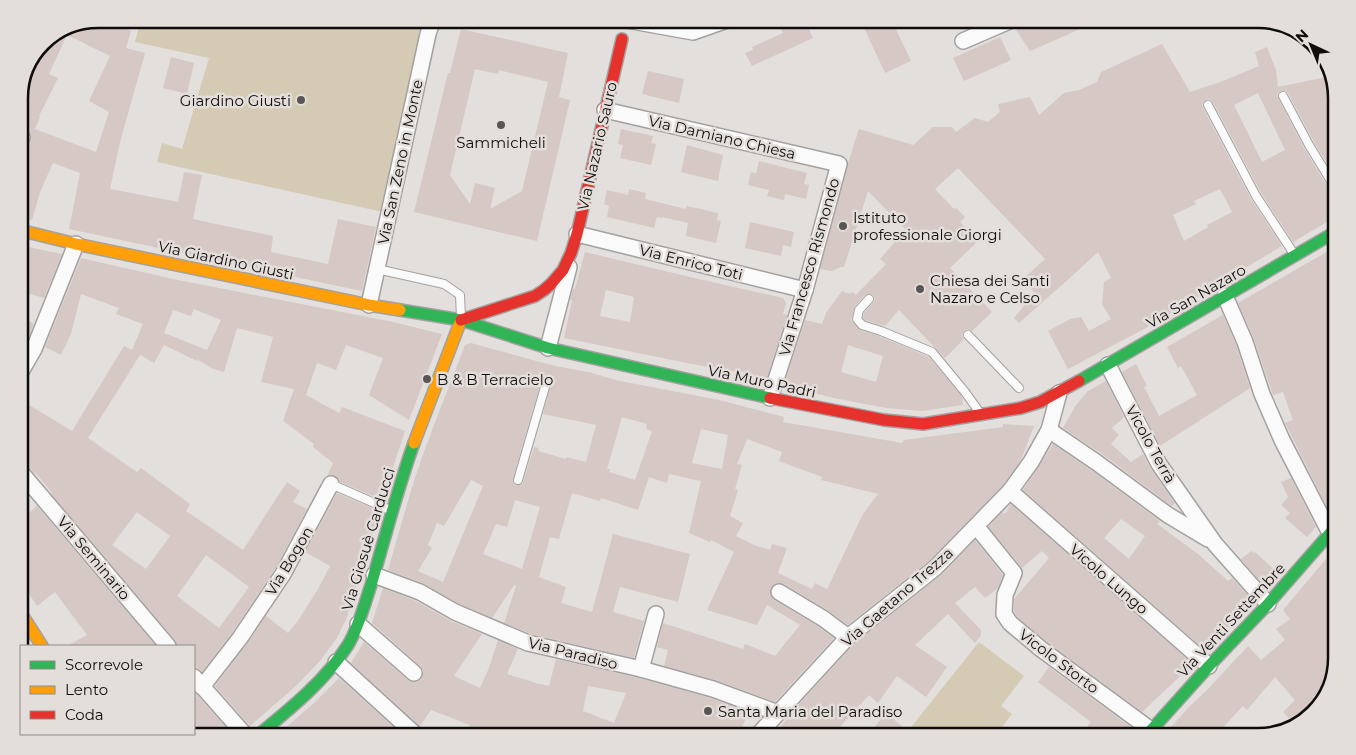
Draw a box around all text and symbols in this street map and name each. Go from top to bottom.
north arrow [1286,20,1336,70]
text: N [1292,25,1312,46]
street label: Via San Zeno in Monte [373,78,427,246]
street label: Via Nazario Sauro [573,80,621,212]
place label: Giardino Giusti [180,91,291,110]
marker: Giardino Giusti [295,94,307,106]
street label: Via Damiano Chiesa [647,111,797,163]
marker: Sammicheli [495,119,507,131]
place label: Sammicheli [456,133,546,152]
street label: Via Francesco Rismondo [774,176,844,358]
place label: Istituto professionale Giorgi [853,208,1002,244]
marker: Istituto professionale Giorgi [837,220,849,232]
street label: Via Giardino Giusti [156,236,296,284]
street label: Via Enrico Toti [637,240,745,284]
street label: Via San Nazaro [1143,260,1249,332]
place label: Chiesa dei Santi Nazaro e Celso [930,271,1050,307]
marker: Chiesa dei Santi Nazaro e Celso [914,283,926,295]
street label: Via Muro Padri [706,360,818,402]
place label: B & B Terracielo [437,370,553,389]
marker: B & B Terracielo [421,373,433,385]
street label: Vicolo Terrà [1122,402,1180,486]
street label: Via Giosuè Carducci [337,465,399,613]
street label: Via Seminario [53,512,135,604]
street label: Via Bogon [261,523,317,599]
street label: Vicolo Lungo [1066,540,1152,618]
street label: Via Gaetano Trezza [837,543,957,651]
street label: Via Venti Settembre [1173,559,1289,681]
street label: Vicolo Storto [1015,625,1103,697]
street label: Via Paradiso [526,633,620,673]
legend [20,645,195,735]
text: Scorrevole [65,655,143,674]
text: Lento [65,680,108,699]
place label: Santa Maria del Paradiso [718,702,902,721]
text: Coda [65,705,104,724]
marker: Santa Maria del Paradiso [702,705,714,717]

